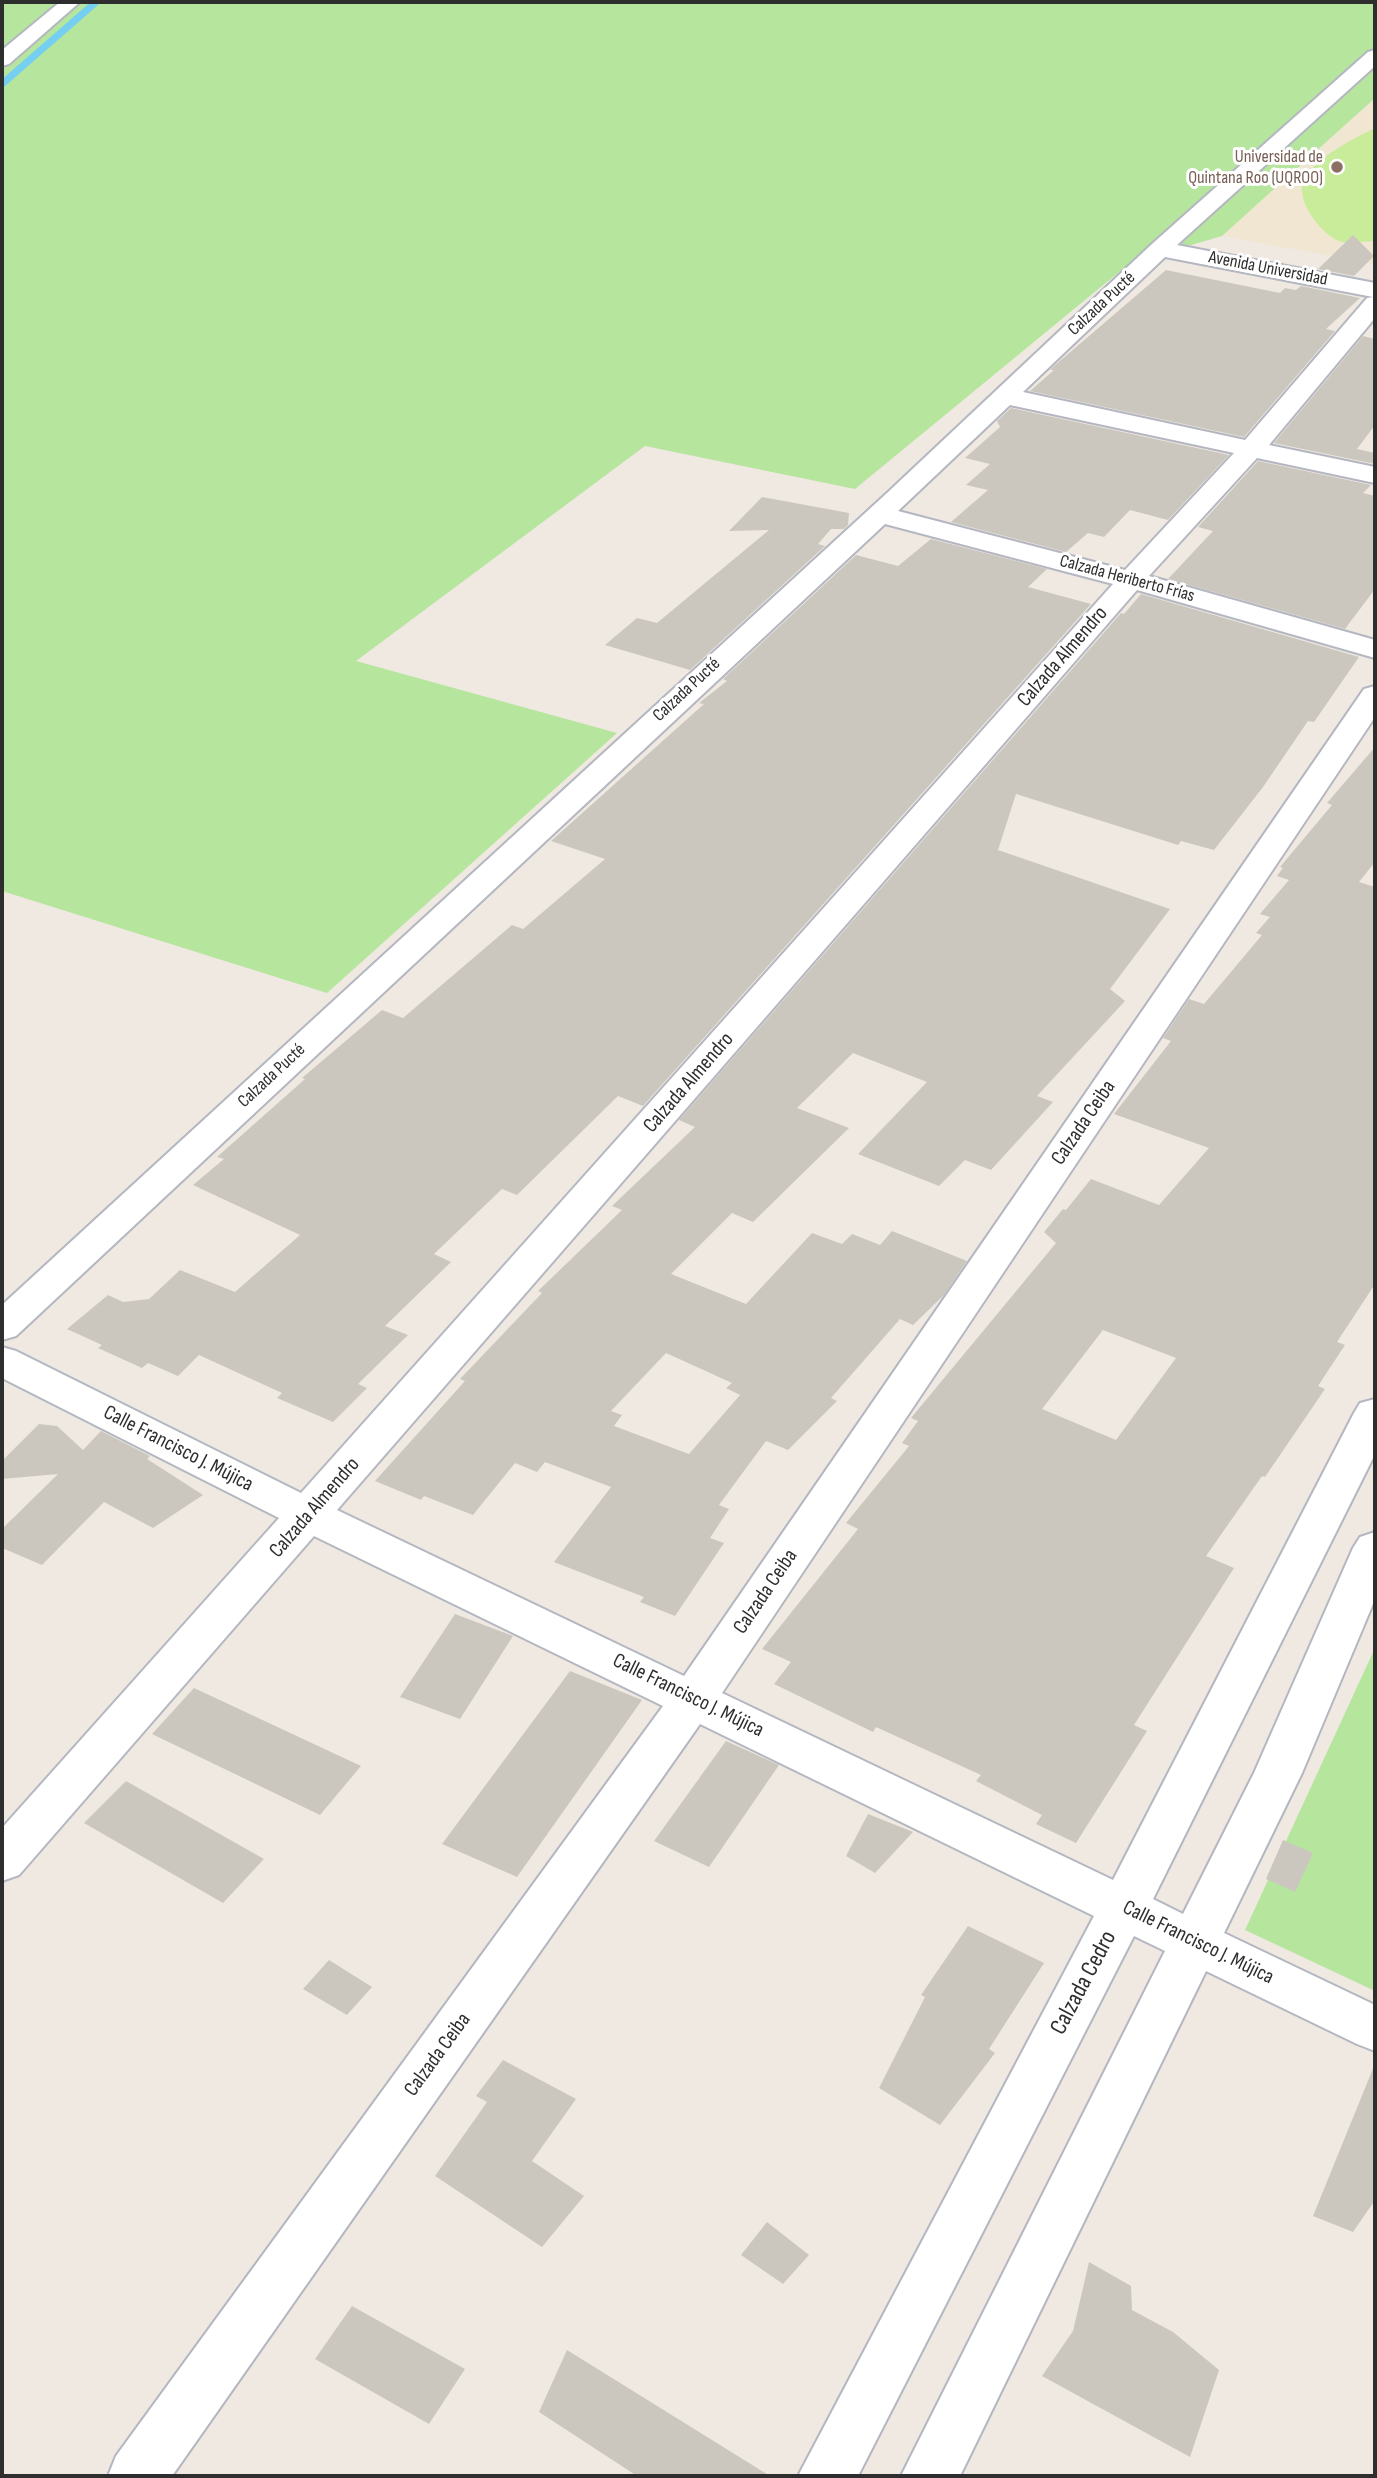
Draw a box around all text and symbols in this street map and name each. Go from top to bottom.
place label: Universidad de Quintana Roo (UQROO) [1188,146,1323,188]
marker: Universidad de Quintana Roo (UQROO) [1329,159,1345,175]
street label: Avenida Universidad [1207,247,1329,291]
street label: Calzada Pucté [1064,267,1140,341]
street label: Calzada Heriberto Frías [1057,551,1197,607]
street label: Calzada Almendro [1013,602,1113,712]
street label: Calzada Pucté [649,653,725,727]
street label: Calzada Almendro [639,1028,739,1138]
street label: Calzada Pucté [234,1039,310,1113]
street label: Calzada Ceiba [1047,1076,1121,1170]
street label: Calle Francisco J. Mújica [99,1400,257,1498]
street label: Calzada Almendro [265,1453,365,1563]
street label: Calzada Ceiba [729,1545,803,1639]
street label: Calle Francisco J. Mújica [608,1649,768,1743]
street label: Calle Francisco J. Mújica [1118,1896,1278,1990]
street label: Calzada Cedro [1045,1926,1123,2040]
street label: Calzada Ceiba [399,2008,477,2102]

